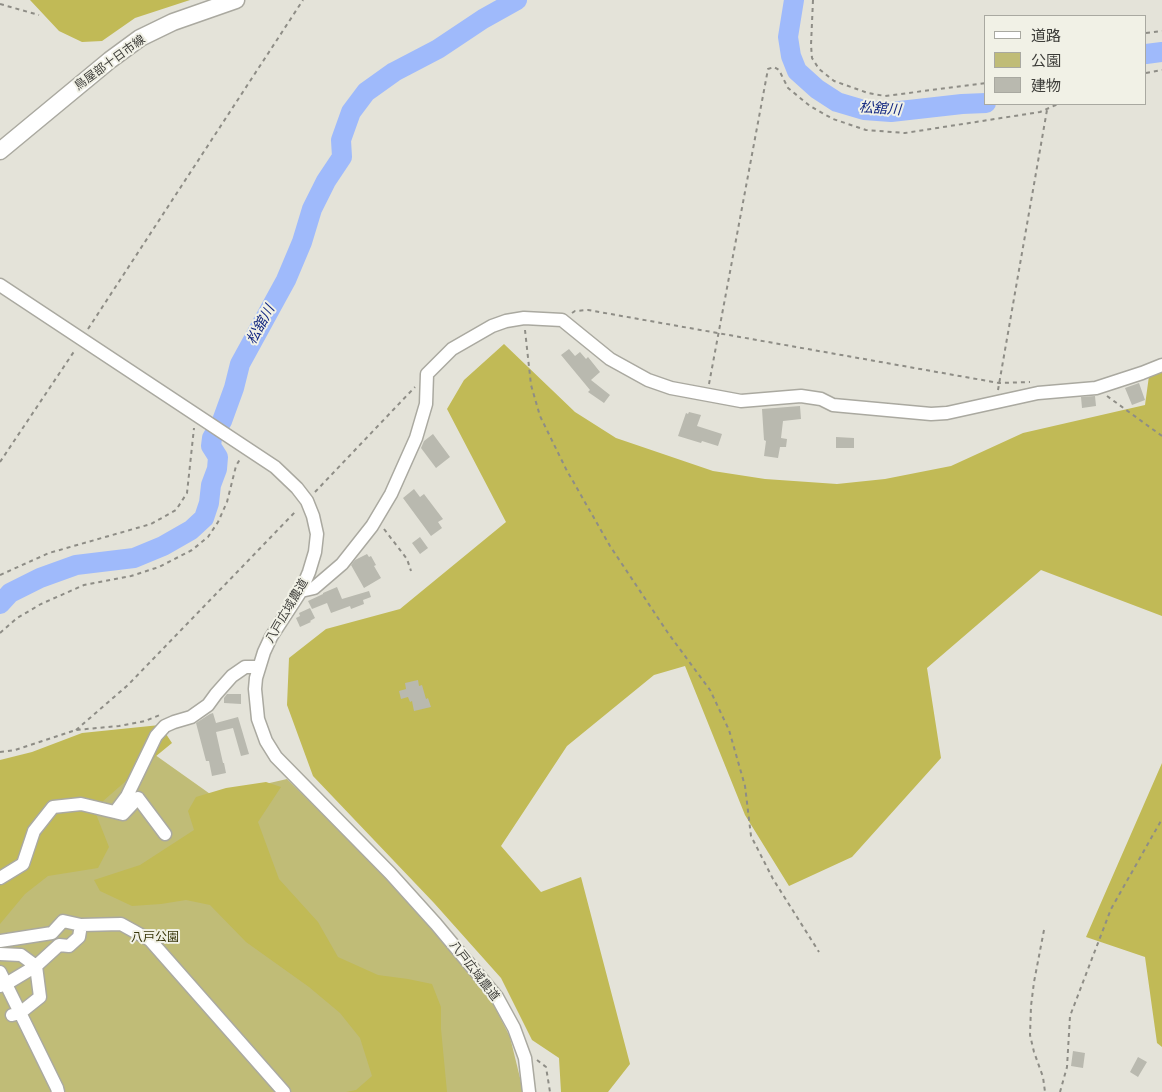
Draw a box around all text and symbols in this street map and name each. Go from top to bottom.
legend [984,15,1147,105]
text: 道路 [1031,25,1061,46]
street label: 鳥屋部十日市線 [72,32,148,94]
text: 公園 [1031,50,1061,71]
text: 建物 [1031,75,1061,96]
water label: 松舘川 [858,99,902,119]
water label: 松舘川 [243,303,279,347]
street label: 八戸広域農道 [263,576,311,646]
park label: 八戸公園 [131,931,179,945]
street label: 八戸広域農道 [446,938,502,1004]

